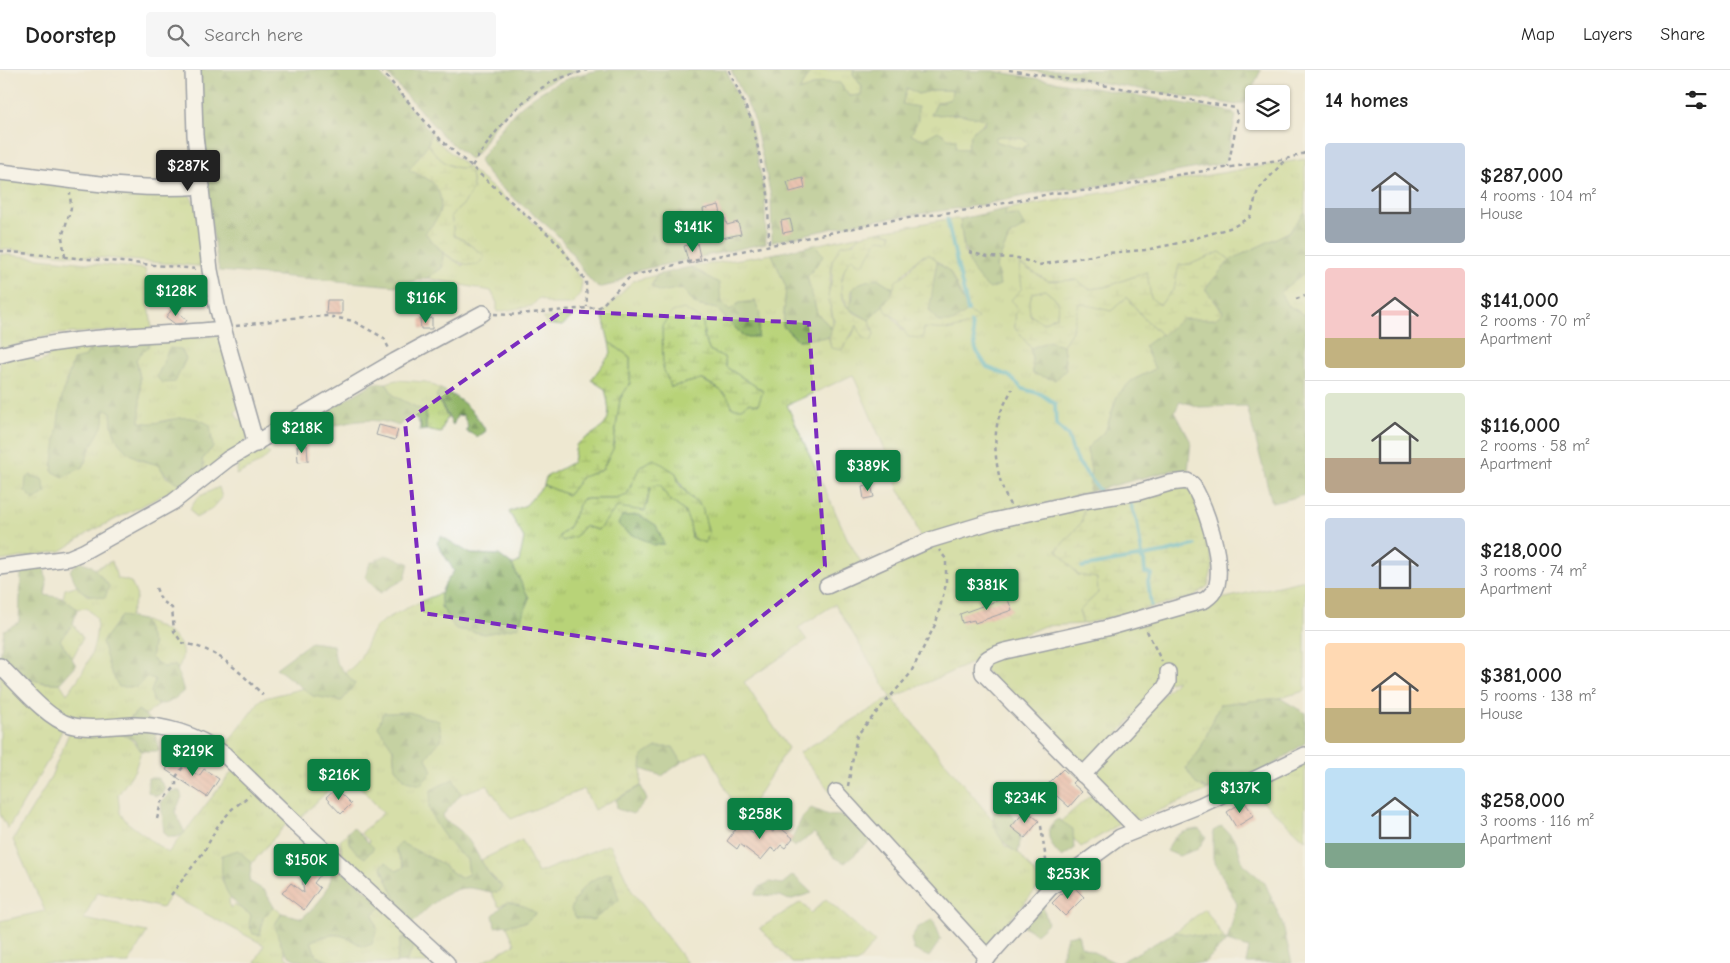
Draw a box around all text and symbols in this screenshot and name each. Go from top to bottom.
search box [146,12,496,57]
text: Doorstep [25,21,116,49]
icon: search [164,21,192,49]
text: Search here [204,24,303,46]
text: Map [1521,24,1555,45]
text: Layers [1583,24,1632,45]
text: Share [1660,24,1705,45]
map controls [1245,85,1290,130]
button: layers [1245,85,1290,130]
icon: filters [1682,86,1710,114]
text: 14 homes [1325,88,1408,112]
pin: $287K [153,150,223,192]
text: $287K [167,157,209,175]
icon: home [1365,163,1425,223]
text: $287,000 [1480,163,1563,187]
text: 4 rooms · 104 m² [1480,187,1596,205]
text: House [1480,205,1523,223]
pin: $141K [658,210,728,253]
text: $141K [674,218,712,236]
pin: $128K [141,274,211,317]
text: $128K [155,282,197,300]
pin: $116K [391,282,461,324]
icon: home [1365,288,1425,348]
text: $141,000 [1480,288,1559,312]
text: $116K [406,289,446,307]
text: 2 rooms · 70 m² [1480,312,1590,330]
text: Apartment [1480,330,1552,348]
pin: $218K [267,412,337,454]
icon: home [1365,413,1425,473]
text: $116,000 [1480,413,1560,437]
text: $218K [281,419,323,437]
text: 2 rooms · 58 m² [1480,437,1590,455]
pin: $389K [833,450,903,492]
text: Apartment [1480,455,1552,473]
text: $389K [846,457,890,475]
icon: home [1365,538,1425,598]
text: $218,000 [1480,538,1562,562]
text: 3 rooms · 74 m² [1480,562,1586,580]
pin: $381K [952,568,1022,611]
text: $381K [966,576,1008,594]
text: Apartment [1480,580,1552,598]
icon: home [1365,663,1425,723]
text: $381,000 [1480,663,1562,687]
text: 5 rooms · 138 m² [1480,687,1596,705]
text: House [1480,705,1523,723]
pin: $219K [158,734,228,777]
text: $219K [172,742,214,760]
pin: $216K [304,758,374,801]
text: $216K [318,766,360,784]
pin: $137K [1205,772,1275,814]
text: $137K [1220,779,1260,797]
pin: $234K [990,782,1060,824]
icon: home [1365,788,1425,848]
text: $258,000 [1480,788,1565,812]
text: $234K [1004,789,1046,807]
pin: $258K [725,798,795,840]
text: $258K [738,805,782,823]
text: 3 rooms · 116 m² [1480,812,1594,830]
text: Apartment [1480,830,1552,848]
pin: $150K [271,844,341,886]
text: $150K [285,851,327,869]
pin: $253K [1033,858,1103,900]
text: $253K [1047,865,1090,883]

